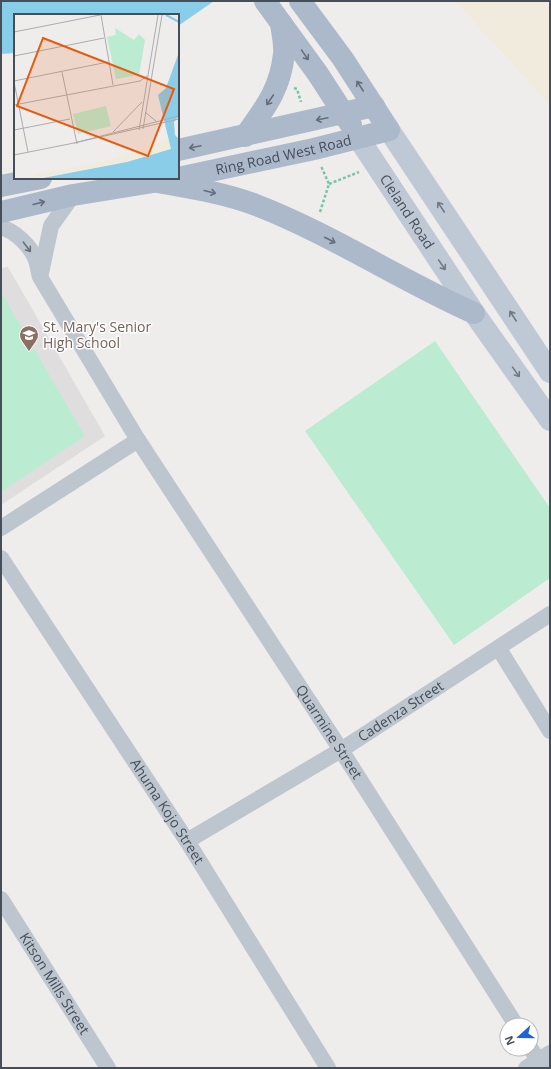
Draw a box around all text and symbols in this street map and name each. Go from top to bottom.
inset map [14,14,179,179]
one-way arrow [301,50,309,61]
one-way arrow [356,80,364,91]
one-way arrow [266,94,274,105]
one-way arrow [316,115,329,123]
street label: Ring Road West Road [214,130,353,179]
one-way arrow [189,143,202,151]
street label: Cleland Road [376,170,439,252]
one-way arrow [203,188,216,196]
one-way arrow [32,199,45,206]
one-way arrow [437,202,445,213]
one-way arrow [324,237,336,244]
one-way arrow [23,241,31,252]
one-way arrow [438,259,446,270]
one-way arrow [509,310,518,321]
place label: St. Mary's Senior High School [43,317,152,352]
school or university icon: St. Mary's Senior High School [18,324,40,352]
one-way arrow [512,366,520,377]
street label: Cadenza Street [354,676,447,746]
street label: Quarmine Street [292,681,367,782]
street label: Ahuma Kojo Street [126,755,209,867]
street label: Kitson Mills Street [16,929,94,1038]
north arrow [499,1017,539,1057]
text: N [501,1034,518,1048]

